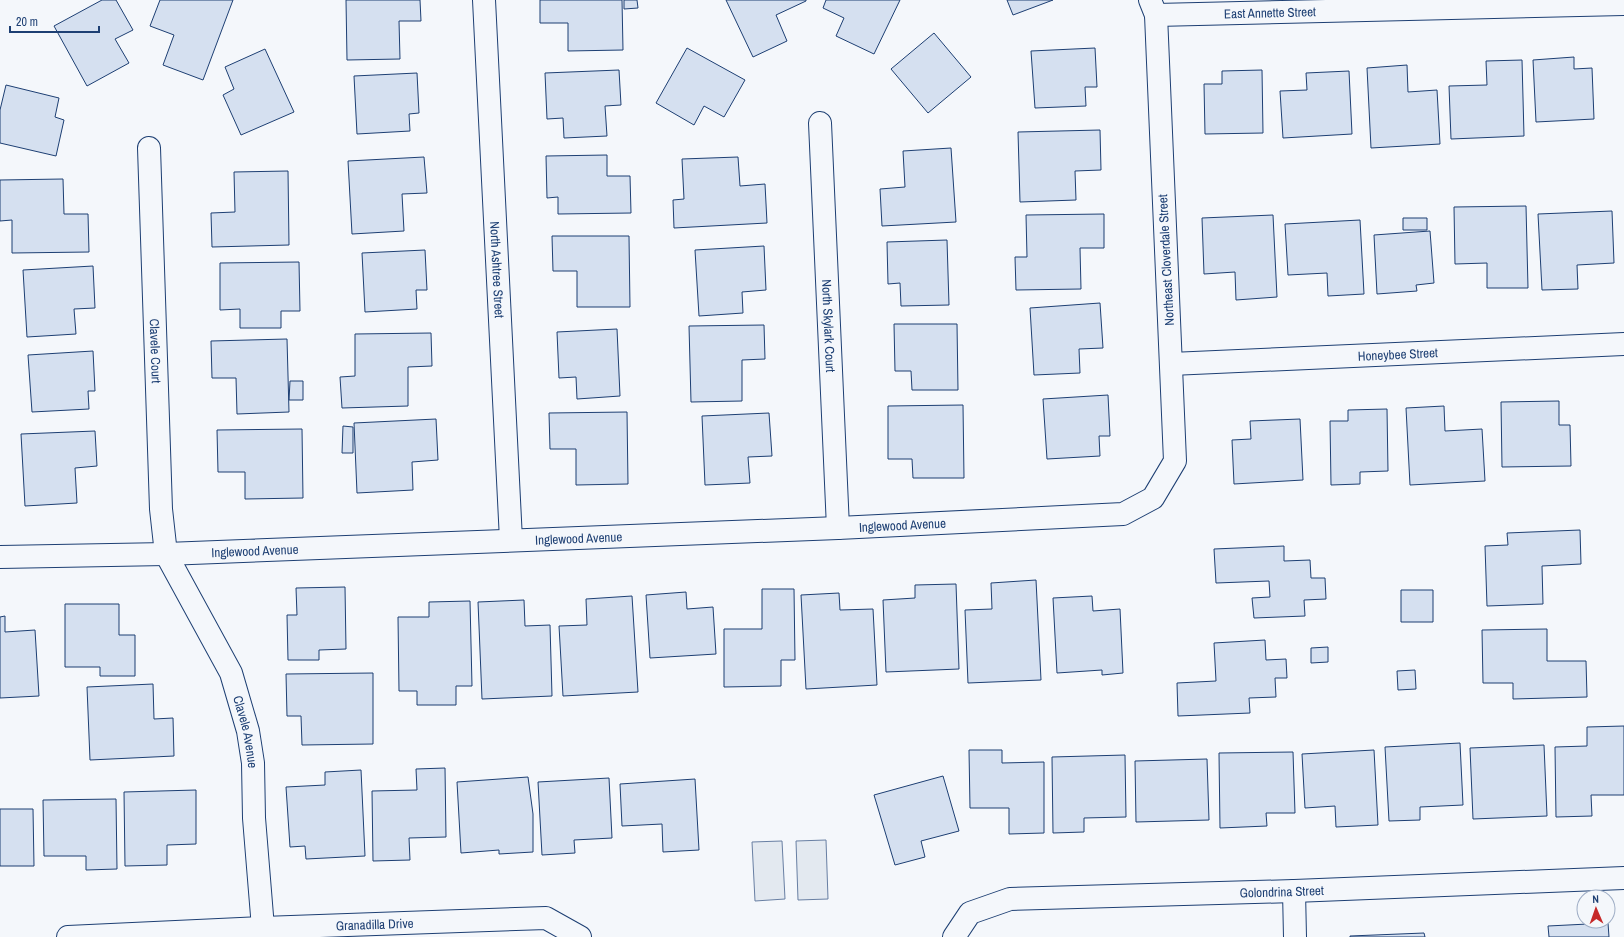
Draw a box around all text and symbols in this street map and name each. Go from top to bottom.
street label: East Annette Street [1224,3,1316,22]
scale bar [10,8,99,34]
text: 20 m [16,14,38,30]
street label: Northeast Cloverdale Street [1154,194,1178,326]
street label: North Ashtree Street [487,221,508,318]
street label: North Skylark Court [818,279,840,373]
street label: Clavele Court [146,318,165,384]
street label: Honeybee Street [1357,344,1438,364]
street label: Inglewood Avenue [858,514,946,535]
street label: Inglewood Avenue [535,528,623,548]
street label: Inglewood Avenue [211,540,299,561]
street label: Clavele Avenue [230,694,262,768]
street label: Golondrina Street [1239,881,1324,901]
north arrow [1576,889,1616,929]
text: N [1592,892,1599,906]
street label: Granadilla Drive [336,914,414,934]

